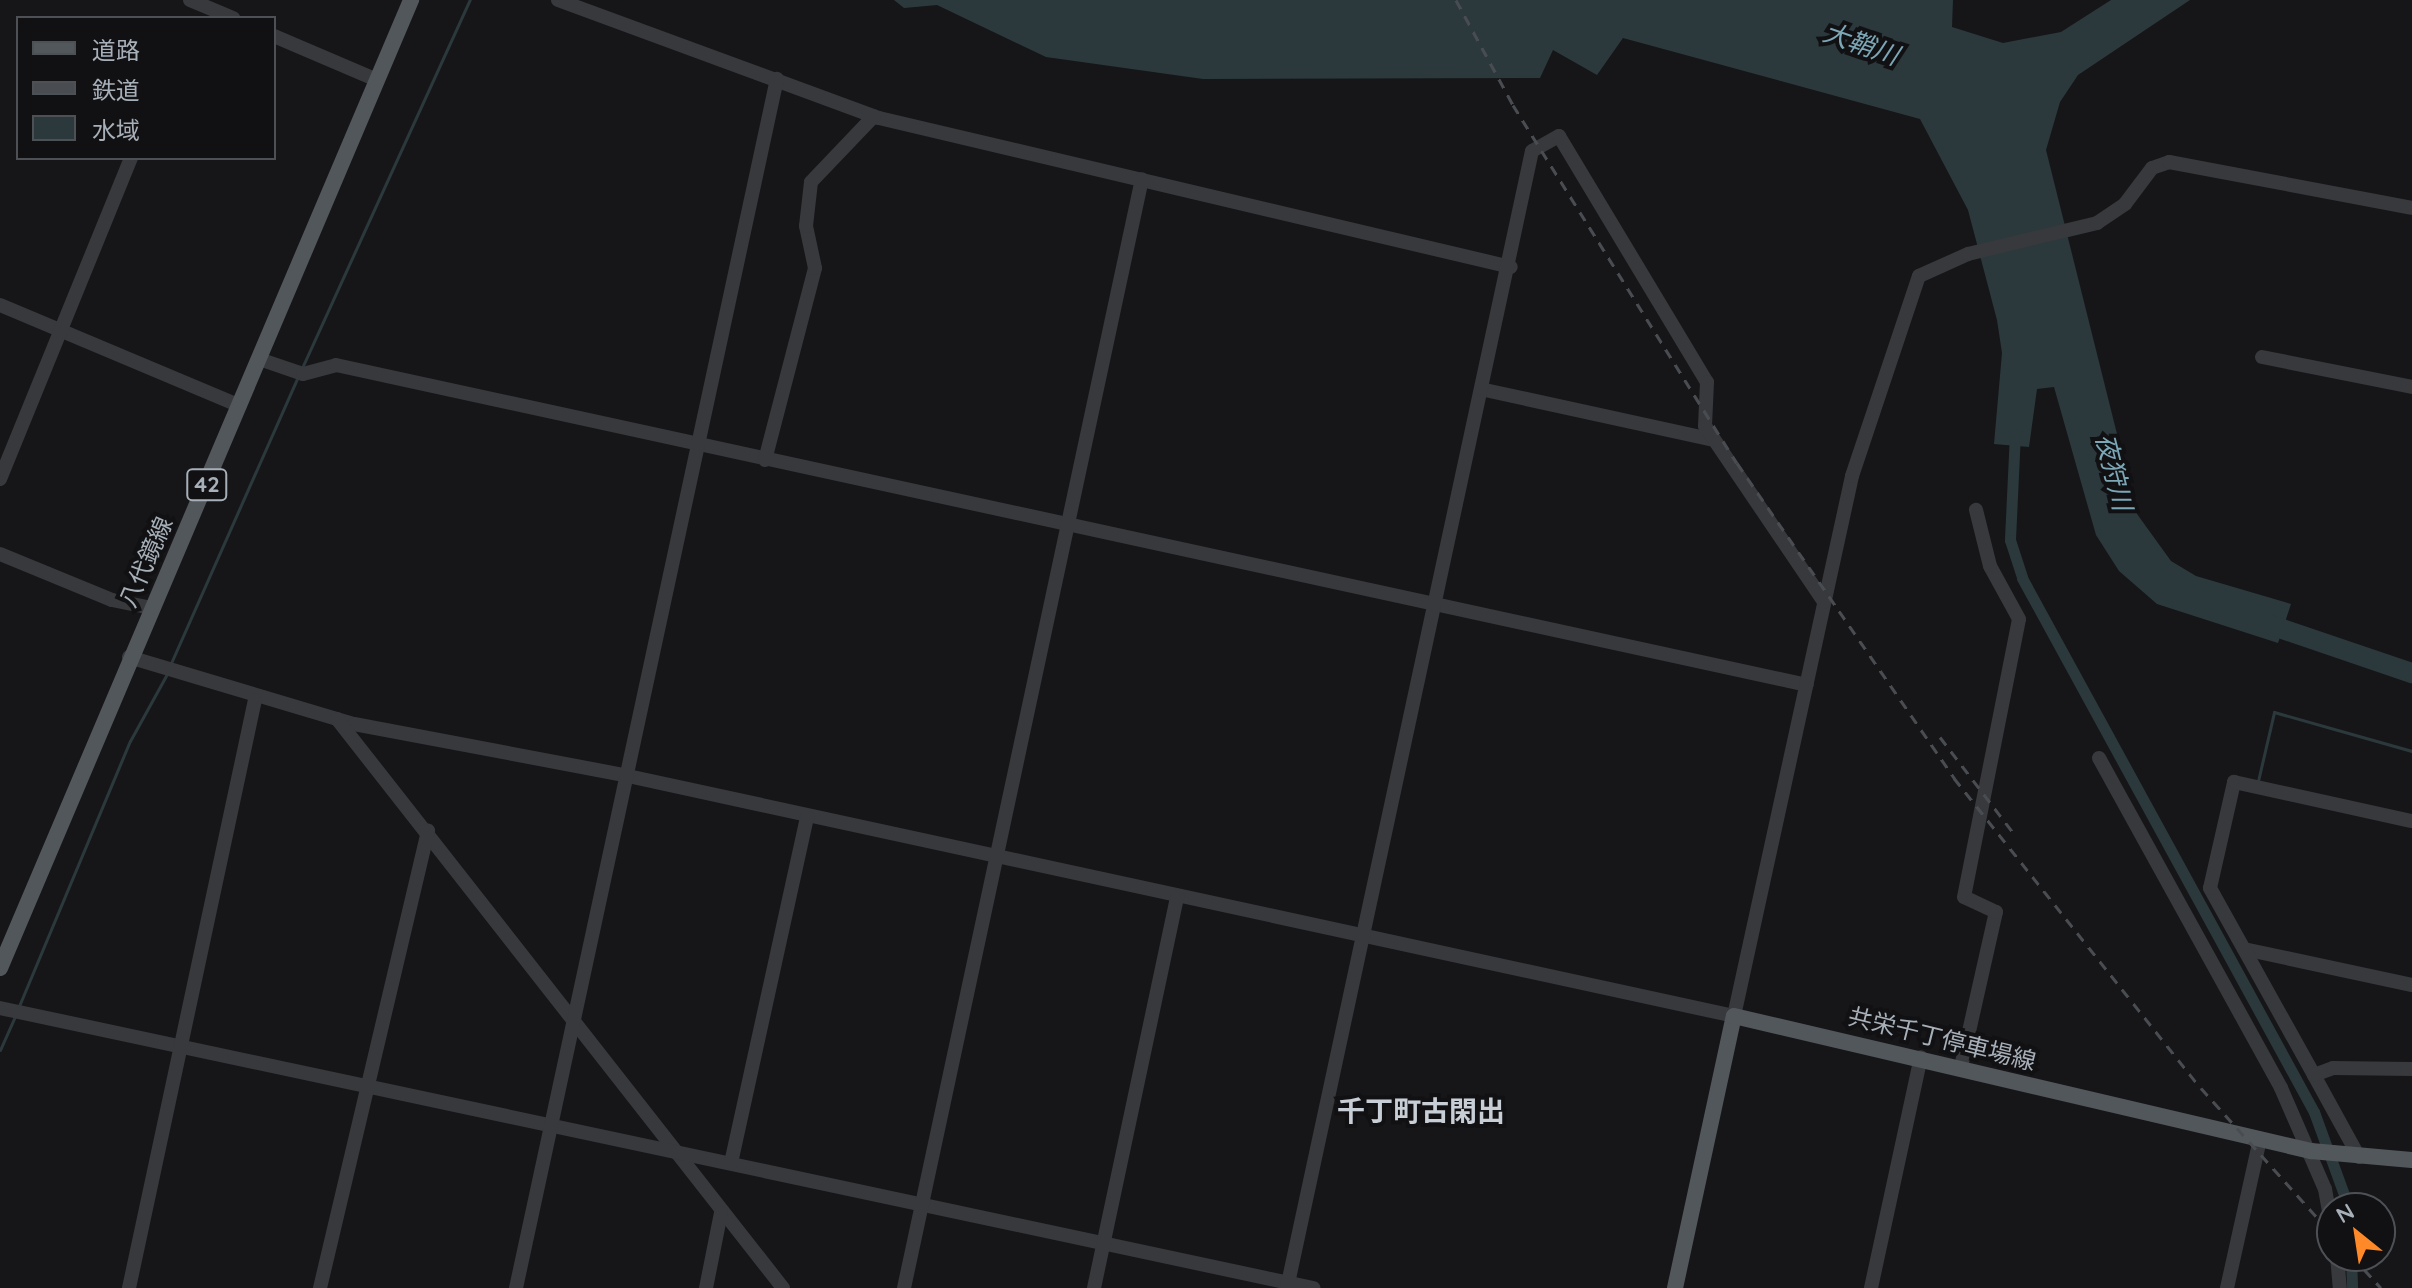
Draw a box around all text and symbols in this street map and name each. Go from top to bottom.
legend [16,16,276,160]
water label: 大鞘川 [1819,17,1903,71]
text: 道路 [92,35,140,65]
text: 鉄道 [92,75,140,105]
text: 水域 [92,115,140,145]
water label: 夜狩川 [2089,430,2139,514]
road number: 42 [185,467,229,503]
street label: 八代鏡線 [113,512,179,612]
street label: 共栄千丁停車場線 [1845,1002,2039,1076]
district label: 千丁町古閑出 [1337,1094,1505,1128]
north arrow [2316,1192,2396,1272]
text: N [2331,1197,2359,1229]

